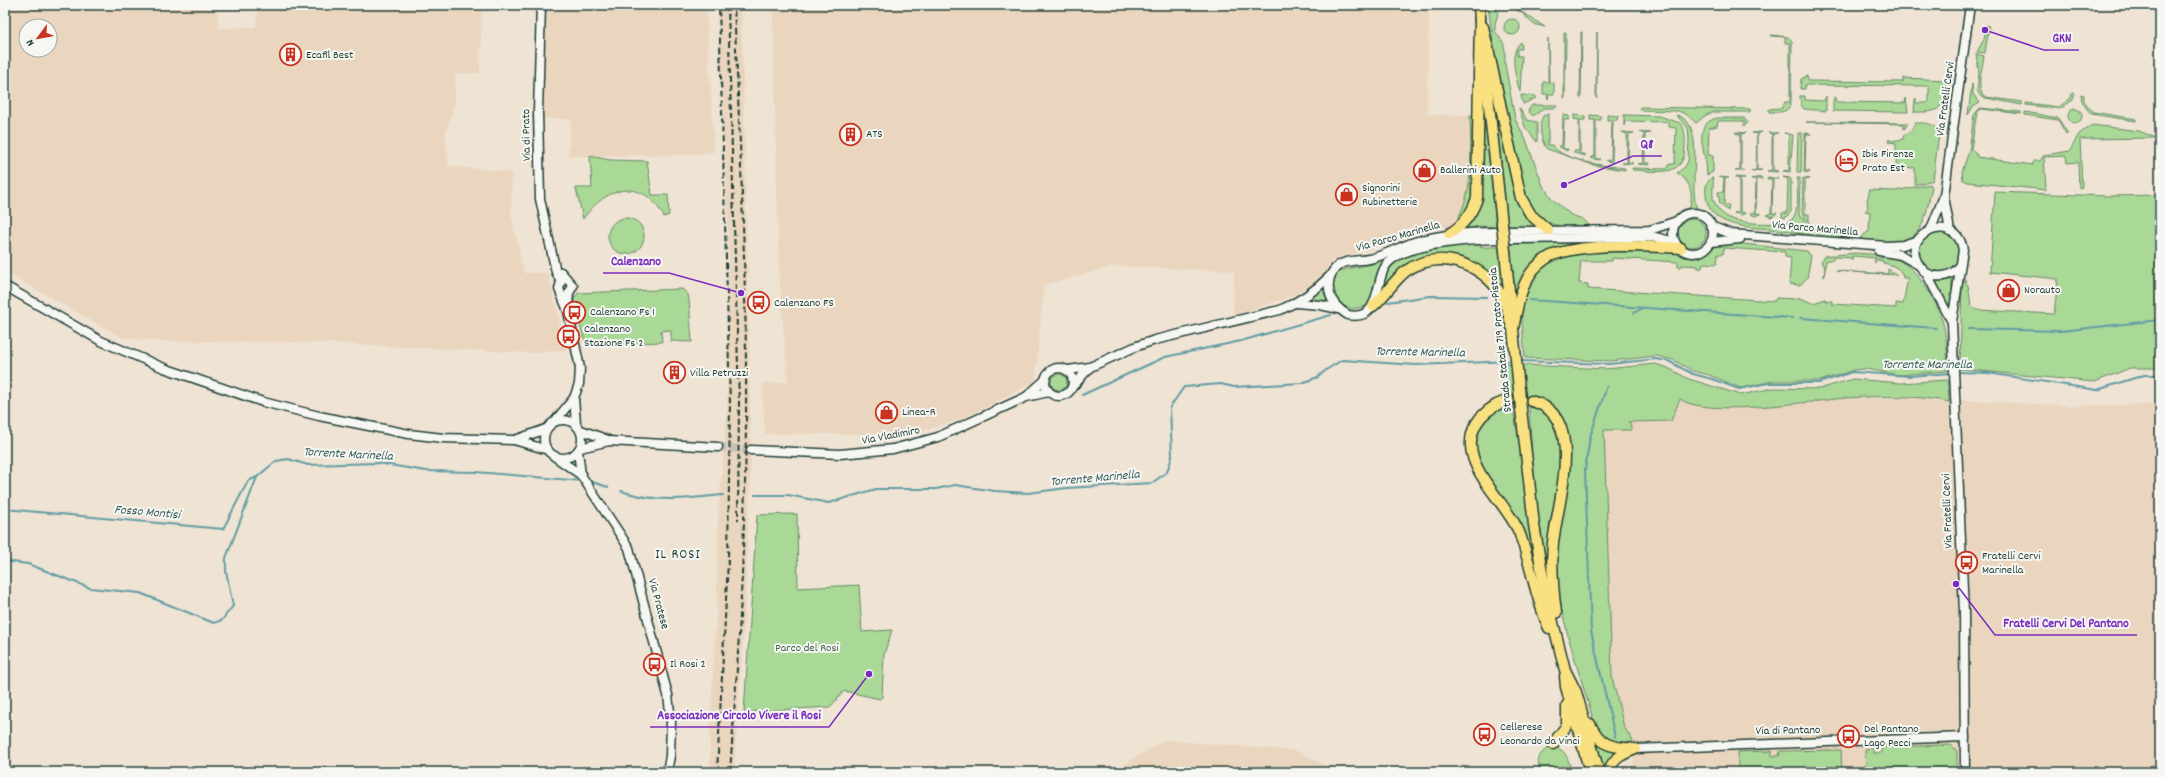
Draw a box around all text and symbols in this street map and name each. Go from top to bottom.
north arrow [18,18,58,58]
callout: GKN [2044,25,2079,50]
text: GKN [2053,30,2072,49]
text: N [23,35,39,49]
building icon: Ecafil Best [277,42,303,68]
place label: Ecafil Best [306,47,354,64]
street label: Via Fratelli Cervi [1932,61,1960,137]
street label: Via di Prato [518,109,536,161]
building icon: ATS [837,121,863,147]
place label: ATS [866,126,883,143]
callout: Q8 [1633,131,1662,156]
text: Q8 [1641,136,1653,155]
place label: Ibis Firenze Prato Est [1862,146,1914,177]
hotel icon: Ibis Firenze Prato Est [1834,148,1860,174]
shop icon: Ballerini Auto [1412,157,1438,183]
place label: Ballerini Auto [1440,162,1501,179]
place label: Signorini Rubinetterie [1362,180,1417,211]
shop icon: Signorini Rubinetterie [1334,182,1360,208]
street label: Via Parco Marinella [1354,217,1442,257]
street label: Via Parco Marinella [1771,217,1859,241]
callout: Calenzano [603,248,669,273]
text: Calenzano [611,253,661,272]
street label: Strada Statale 719 Prato-Pistoia [1485,267,1517,413]
shop icon: Norauto [1996,277,2022,303]
place label: Norauto [2024,282,2060,299]
bus stop icon: Calenzano FS [745,290,771,316]
place label: Calenzano FS [774,295,834,312]
bus stop icon: Calenzano Fs 1 [561,299,587,325]
place label: Calenzano Fs 1 [590,304,655,321]
place label: Calenzano Stazione Fs 2 [584,321,643,352]
bus stop icon: Calenzano Stazione Fs 2 [555,323,581,349]
water label: Torrente Marinella [1375,343,1466,363]
water label: Torrente Marinella [1882,356,1973,375]
building icon: Villa Petruzzi [662,360,688,386]
place label: Villa Petruzzi [690,365,748,382]
shop icon: Linea-R [874,399,900,425]
place label: Linea-R [902,404,936,421]
street label: Via Vladimiro [861,422,921,450]
water label: Torrente Marinella [303,443,394,467]
water label: Torrente Marinella [1050,466,1141,492]
street label: Via Fratelli Cervi [1938,473,1958,549]
water label: Fosso Montisi [113,501,183,526]
district label: IL ROSI [655,545,701,565]
place label: Fratelli Cervi Marinella [1982,548,2041,579]
bus stop icon: Fratelli Cervi Marinella [1954,550,1980,576]
street label: Via Pratese [643,577,673,631]
callout: Fratelli Cervi Del Pantano [1995,610,2137,635]
text: Fratelli Cervi Del Pantano [2003,615,2129,634]
park label: Parco del Rosi [775,640,839,657]
bus stop icon: Il Rosi 2 [642,651,668,677]
place label: Il Rosi 2 [670,656,706,673]
callout: Associazione Circolo Vivere il Rosi [650,702,829,727]
text: Associazione Circolo Vivere il Rosi [657,707,821,726]
place label: Cellerese Leonardo da Vinci [1500,719,1579,750]
bus stop icon: Cellerese Leonardo da Vinci [1471,721,1497,747]
place label: Del Pantano Lago Pecci [1864,721,1919,752]
street label: Via di Pantano [1756,722,1820,740]
bus stop icon: Del Pantano Lago Pecci [1835,723,1861,749]

